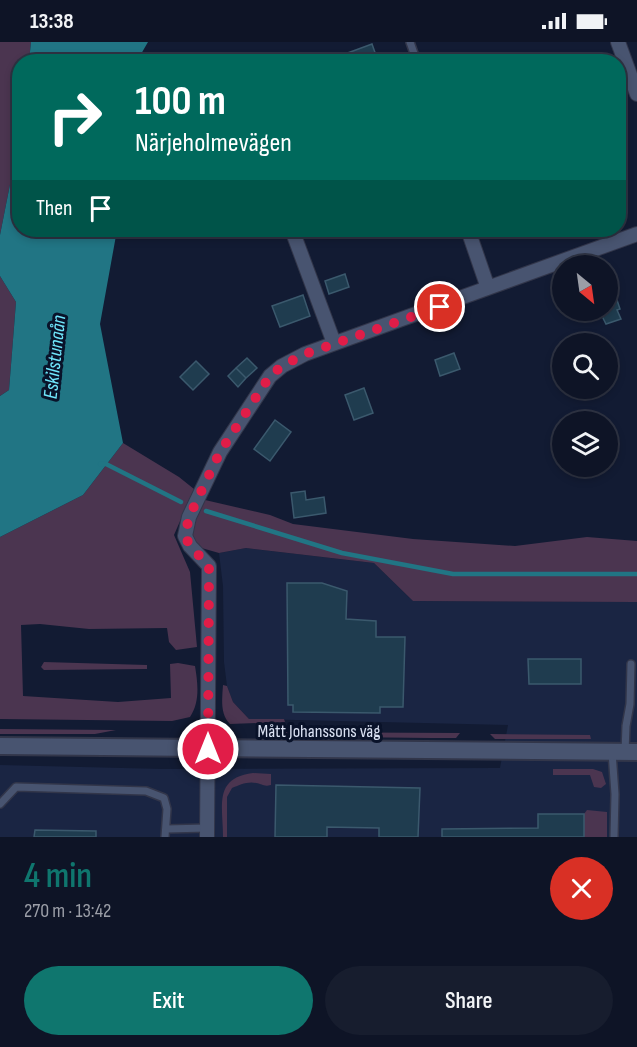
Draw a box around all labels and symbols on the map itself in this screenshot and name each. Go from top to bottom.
north arrow [552,255,618,321]
pin [414,281,465,332]
water label: Eskilstunaån [39,314,71,400]
position arrow [176,717,240,781]
street label: Mått Johanssons väg [258,721,380,742]

